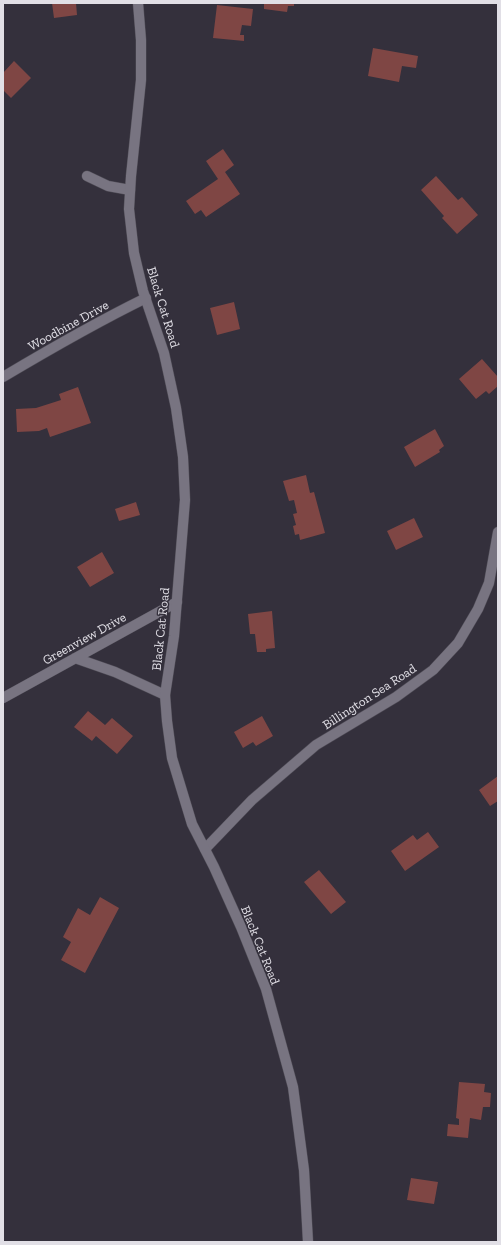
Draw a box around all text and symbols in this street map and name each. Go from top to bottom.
street label: Black Cat Road [144,265,183,349]
street label: Woodbine Drive [25,297,111,354]
street label: Black Cat Road [149,587,172,671]
street label: Greenview Drive [40,609,129,668]
street label: Billington Sea Road [320,661,419,732]
street label: Black Cat Road [238,904,283,987]

